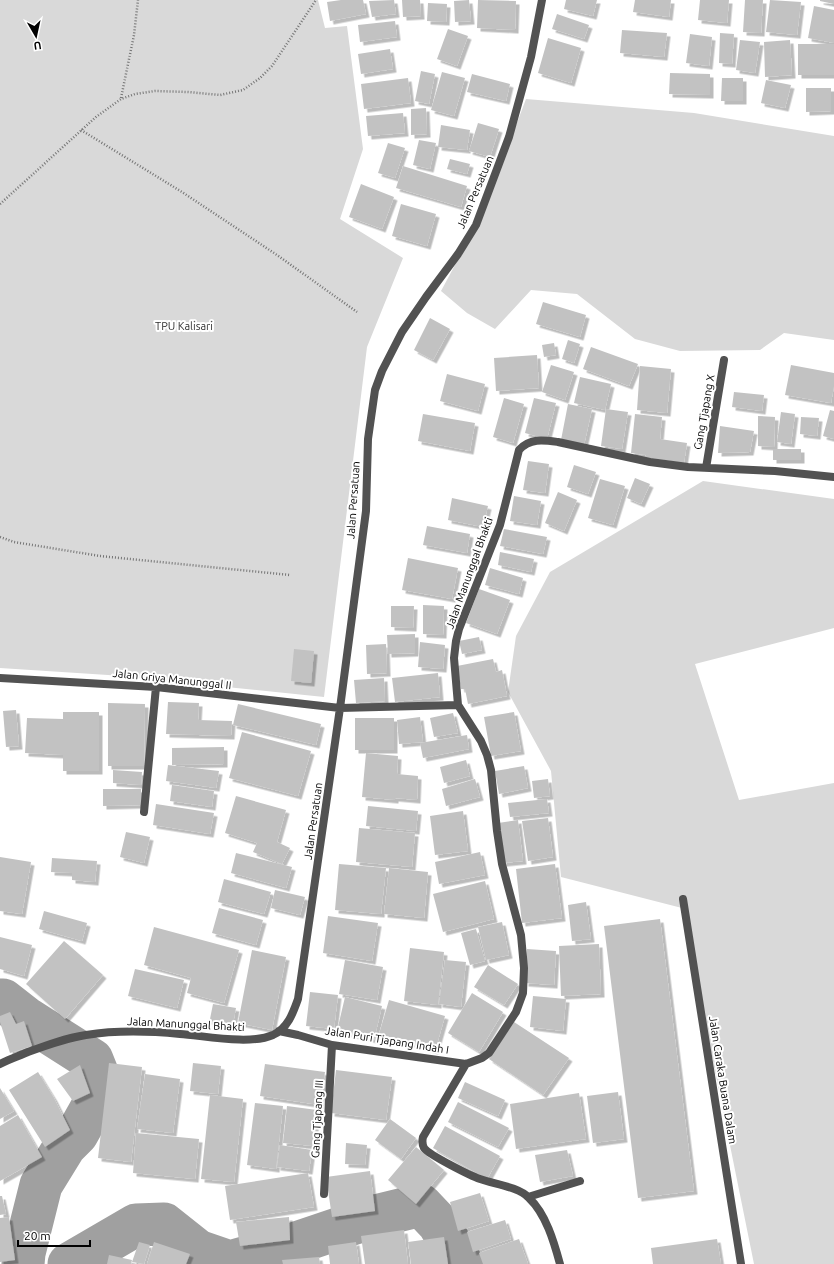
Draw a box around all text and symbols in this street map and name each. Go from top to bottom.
north arrow [16,16,56,56]
text: U [33,39,42,52]
street label: Jalan Persatuan [454,154,496,230]
park label: TPU Kalisari [155,320,213,332]
street label: Gang Tjapang X [691,373,717,451]
street label: Jalan Persatuan [344,461,362,539]
street label: Jalan Manunggal Bhakti [443,516,495,630]
street label: Jalan Griya Manunggal II [112,667,232,691]
street label: Jalan Persatuan [302,782,324,860]
street label: Jalan Manunggal Bhakti [127,1015,245,1033]
street label: Jalan Caraka Buana Dalam [707,1015,739,1145]
street label: Jalan Puri Tjapang Indah I [324,1024,450,1056]
street label: Gang Tjapang III [309,1080,325,1158]
scale bar [18,1222,90,1248]
text: 20 m [24,1229,51,1242]

